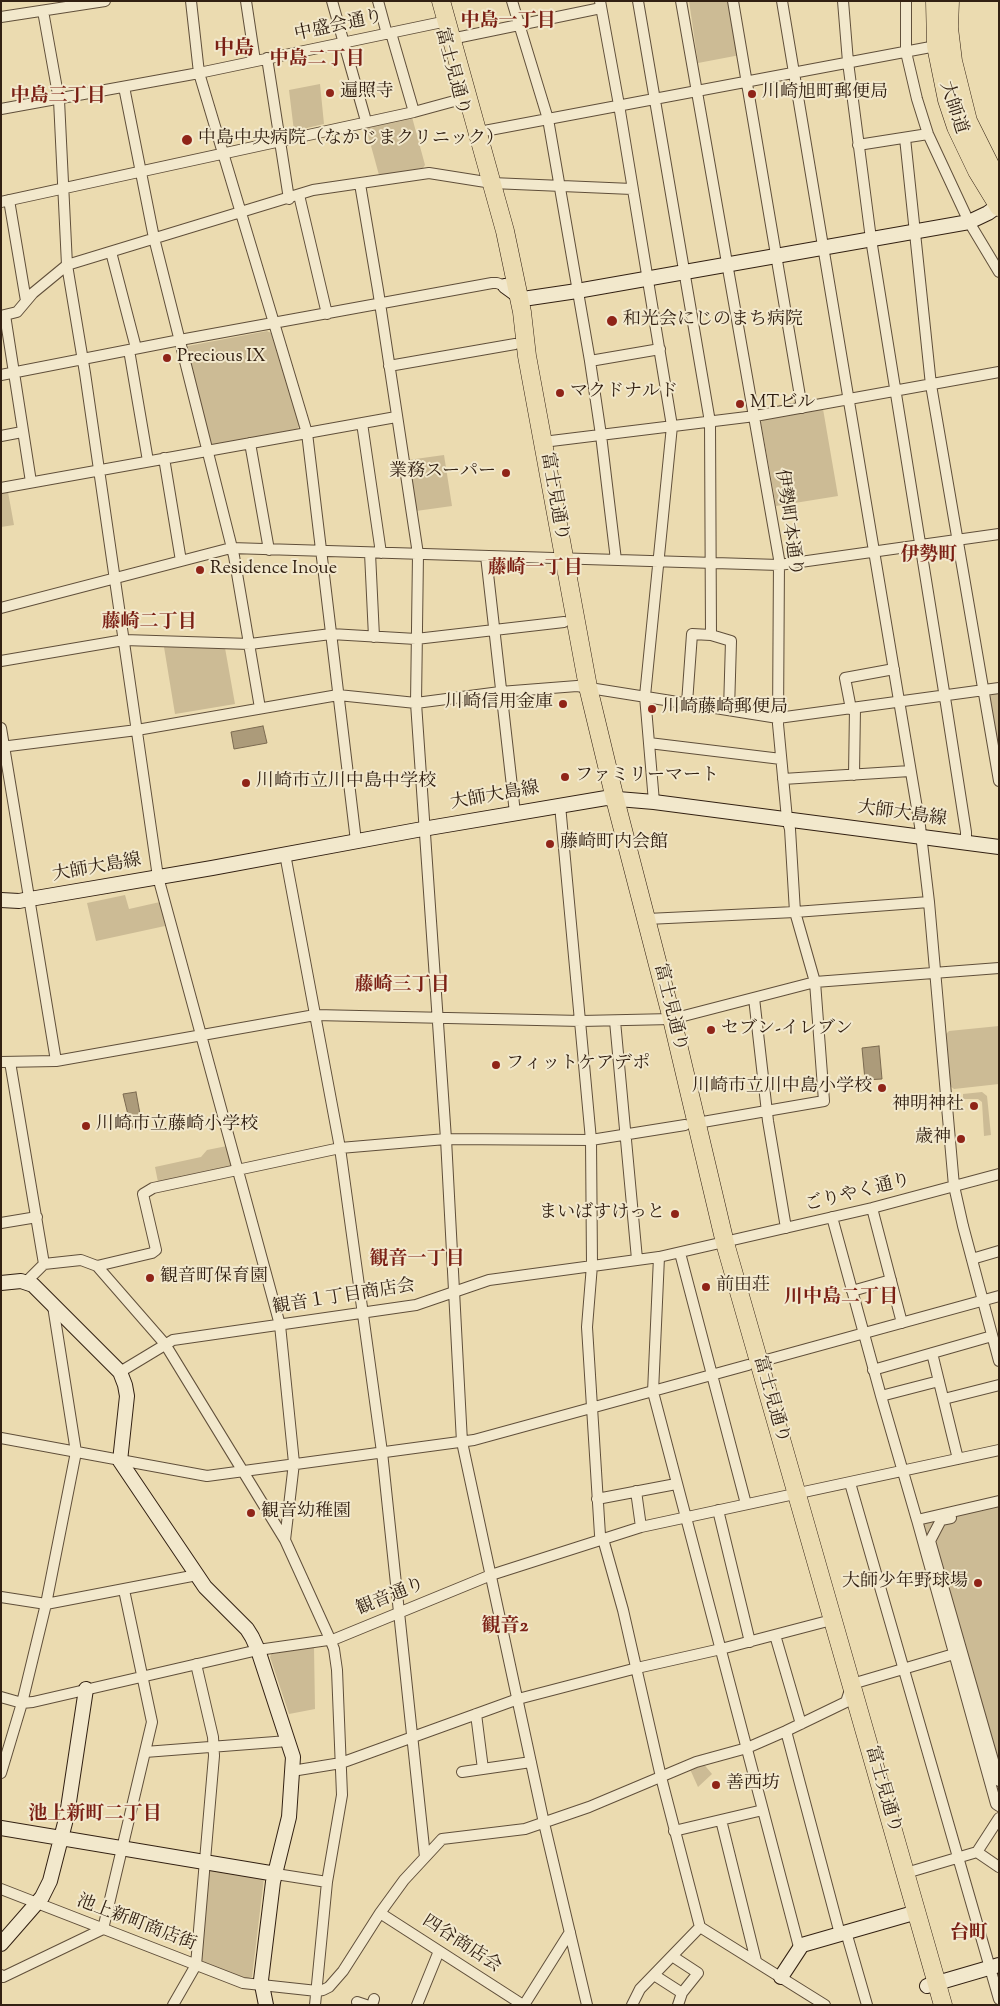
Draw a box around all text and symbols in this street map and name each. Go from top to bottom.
street label: 中盛会通り [293,7,385,47]
district label: 中島一丁目 [461,12,555,34]
street label: 富士見通り [429,26,473,118]
district label: 中島 [214,39,254,63]
district label: 中島二丁目 [270,50,364,72]
street label: 大師道 [933,79,971,137]
place label: 遍照寺 [340,82,394,104]
place label: 川崎旭町郵便局 [762,83,888,105]
district label: 中島三丁目 [11,87,105,109]
marker: 遍照寺 [324,87,336,99]
marker: 川崎旭町郵便局 [746,88,758,100]
place label: 中島中央病院（なかじまクリニック） [198,129,504,151]
marker: 中島中央病院（なかじまクリニック） [180,133,194,147]
place label: 和光会にじのまち病院 [623,310,803,332]
marker: 和光会にじのまち病院 [605,314,619,328]
place label: Precious IX [177,347,266,369]
marker: Precious IX [161,352,173,364]
place label: マクドナルド [570,382,678,404]
marker: マクドナルド [554,387,566,399]
place label: MTビル [750,393,815,415]
marker: MTビル [734,398,746,410]
street label: 富士見通り [535,451,571,543]
place label: 業務スーパー [389,462,496,484]
marker: 業務スーパー [500,467,512,479]
street label: 伊勢町本通り [769,468,805,578]
district label: 伊勢町 [901,546,957,568]
place label: Residence Inoue [210,559,337,581]
district label: 藤崎一丁目 [488,559,582,581]
marker: Residence Inoue [194,564,206,576]
district label: 藤崎二丁目 [102,613,196,635]
place label: 川崎信用金庫 [445,693,553,715]
marker: 川崎信用金庫 [557,698,569,710]
place label: 川崎藤崎郵便局 [662,698,788,720]
marker: 川崎藤崎郵便局 [646,703,658,715]
place label: ファミリーマート [575,766,719,788]
marker: ファミリーマート [559,771,571,783]
place label: 川崎市立川中島中学校 [256,772,436,794]
marker: 川崎市立川中島中学校 [240,777,252,789]
street label: 大師大島線 [449,779,541,815]
street label: 大師大島線 [856,798,948,832]
place label: 藤崎町内会館 [560,833,668,855]
marker: 藤崎町内会館 [544,838,556,850]
street label: 大師大島線 [51,851,143,887]
street label: 富士見通り [648,962,690,1054]
district label: 藤崎三丁目 [355,976,449,998]
place label: セブン-イレブン [721,1019,853,1041]
marker: セブン-イレブン [705,1024,717,1036]
place label: フィットケアデポ [506,1054,650,1076]
marker: フィットケアデポ [490,1059,502,1071]
place label: 川崎市立川中島小学校 [692,1077,872,1099]
marker: 川崎市立川中島小学校 [876,1082,888,1094]
place label: 神明神社 [892,1095,964,1117]
marker: 神明神社 [968,1100,980,1112]
place label: 川崎市立藤崎小学校 [96,1115,258,1137]
marker: 川崎市立藤崎小学校 [80,1120,92,1132]
place label: 歳神 [915,1128,951,1150]
marker: 歳神 [955,1133,967,1145]
street label: ごりやく通り [803,1170,913,1218]
place label: まいばすけっと [539,1203,665,1225]
marker: まいばすけっと [669,1208,681,1220]
district label: 観音一丁目 [370,1250,464,1272]
place label: 観音町保育園 [160,1267,268,1289]
marker: 観音町保育園 [144,1272,156,1284]
street label: 観音１丁目商店会 [271,1276,417,1320]
place label: 前田荘 [716,1276,770,1298]
marker: 前田荘 [700,1281,712,1293]
district label: 川中島二丁目 [784,1288,898,1310]
street label: 富士見通り [747,1354,793,1446]
place label: 観音幼稚園 [261,1502,351,1524]
marker: 観音幼稚園 [245,1507,257,1519]
place label: 大師少年野球場 [842,1572,968,1594]
street label: 観音通り [354,1575,428,1621]
marker: 大師少年野球場 [972,1577,984,1589]
district label: 観音2 [482,1617,528,1639]
street label: 富士見通り [859,1744,905,1836]
place label: 善西坊 [726,1774,780,1796]
marker: 善西坊 [710,1779,722,1791]
district label: 池上新町二丁目 [29,1805,161,1827]
street label: 池上新町商店街 [73,1891,199,1957]
street label: 四谷商店会 [417,1911,505,1979]
district label: 台町 [950,1924,988,1946]

